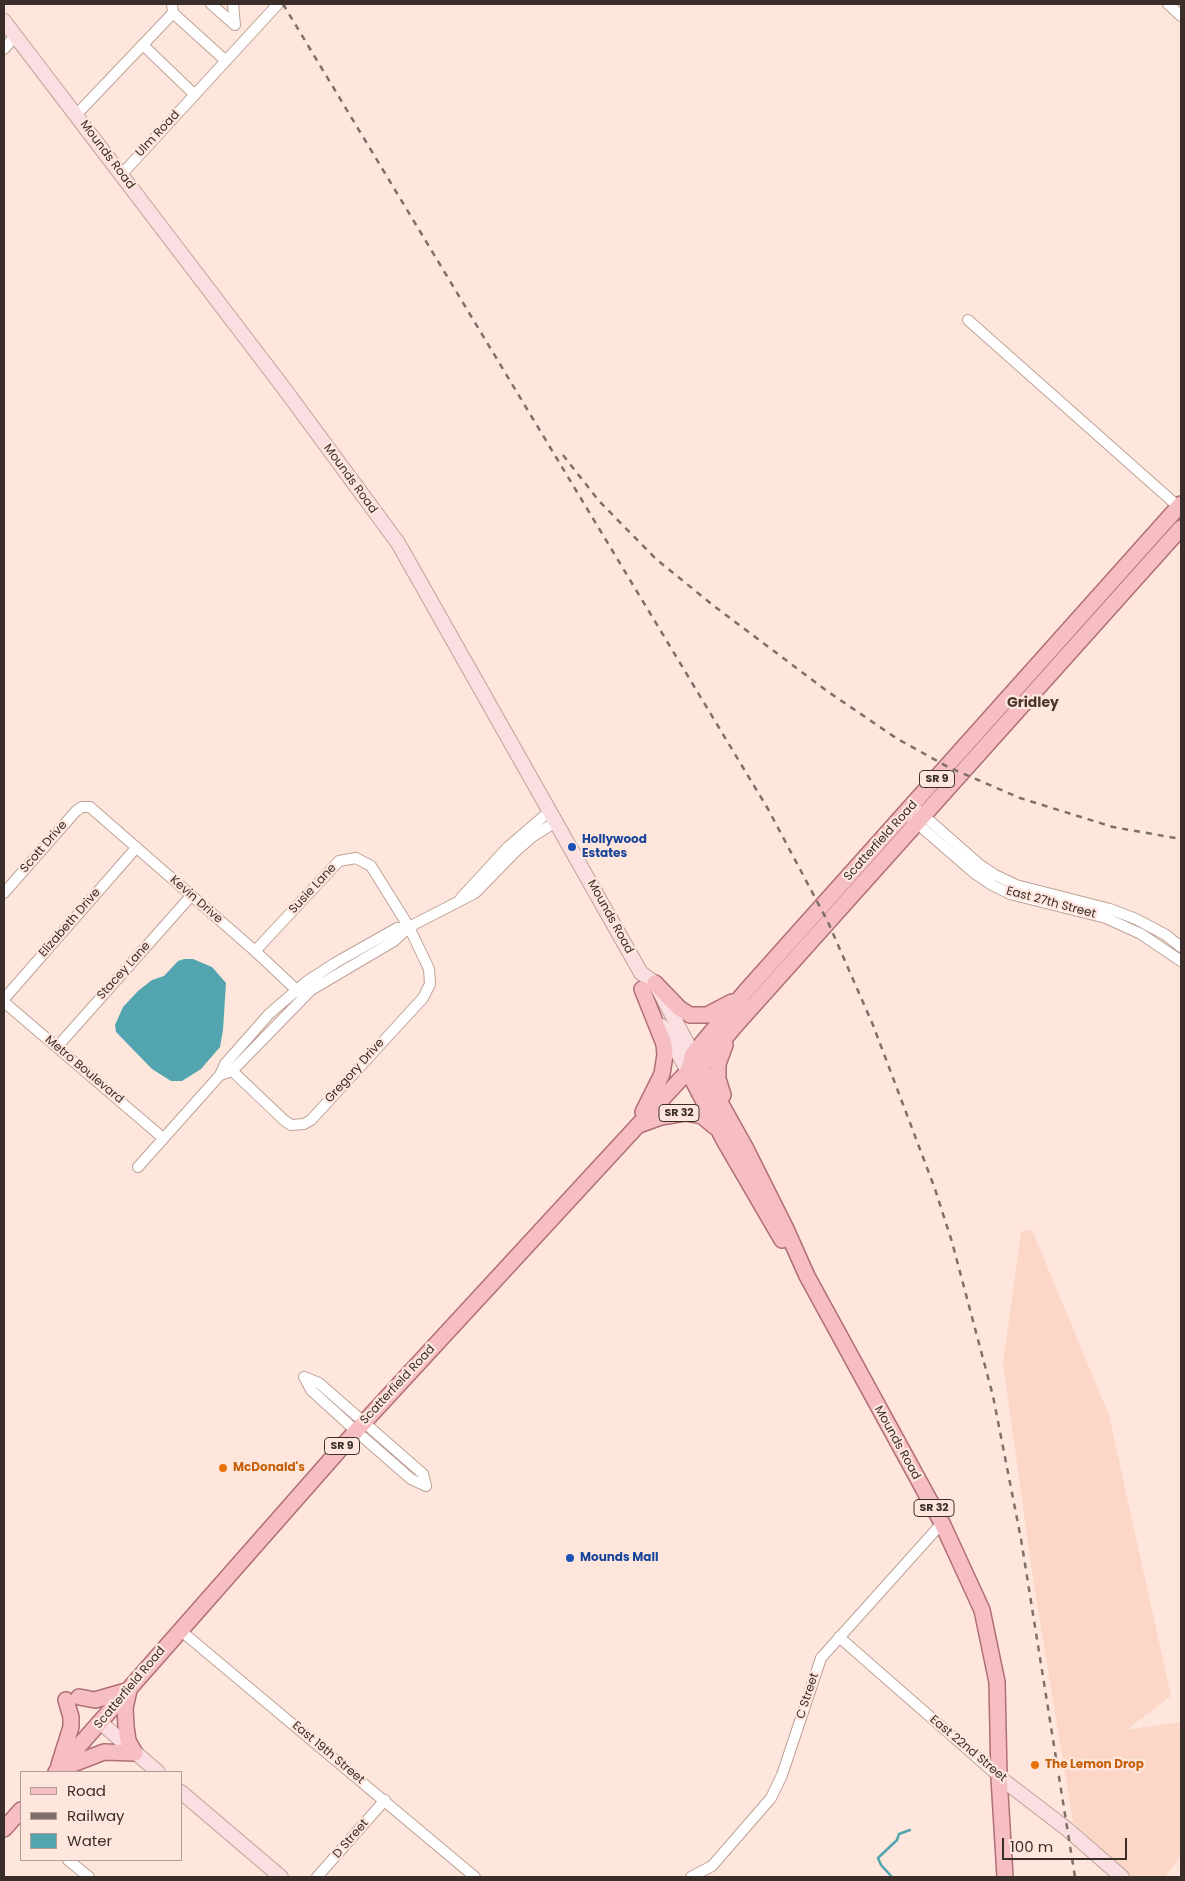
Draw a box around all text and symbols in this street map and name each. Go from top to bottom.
street label: Ulm Road [133,108,183,160]
street label: Mounds Road [77,118,137,192]
street label: Mounds Road [320,442,380,516]
district label: Gridley [1007,695,1059,711]
road number: SR 9 [920,771,954,788]
street label: Scatterfield Road [841,798,921,884]
street label: Scott Drive [18,818,70,876]
place label: Hollywood Estates [582,833,647,861]
marker: Hollywood Estates [566,841,578,853]
street label: Susie Lane [286,861,340,917]
street label: Kevin Drive [167,873,225,927]
street label: Mounds Road [584,878,636,956]
street label: East 27th Street [1005,884,1097,922]
street label: Elizabeth Drive [36,886,104,960]
street label: Stacey Lane [94,939,154,1003]
street label: Metro Boulevard [42,1033,126,1107]
street label: Gregory Drive [322,1036,388,1106]
road number: SR 32 [659,1104,699,1122]
street label: Scatterfield Road [358,1342,438,1428]
street label: Mounds Road [871,1404,923,1482]
road number: SR 9 [324,1438,360,1454]
place label: McDonald's [233,1461,305,1475]
marker: McDonald's [217,1462,229,1474]
road number: SR 32 [914,1500,954,1516]
place label: Mounds Mall [580,1551,658,1565]
marker: Mounds Mall [564,1552,576,1564]
street label: Scatterfield Road [91,1644,169,1732]
street label: C Street [794,1671,822,1721]
street label: East 22nd Street [927,1713,1009,1785]
street label: East 19th Street [289,1719,367,1787]
place label: The Lemon Drop [1045,1758,1144,1772]
marker: The Lemon Drop [1029,1759,1041,1771]
legend [20,1771,182,1861]
text: Road [67,1780,106,1801]
text: Railway [67,1805,125,1826]
street label: D Street [330,1817,372,1861]
scale bar [1005,1828,1130,1860]
text: Water [67,1830,112,1851]
text: 100 m [1010,1836,1053,1857]

